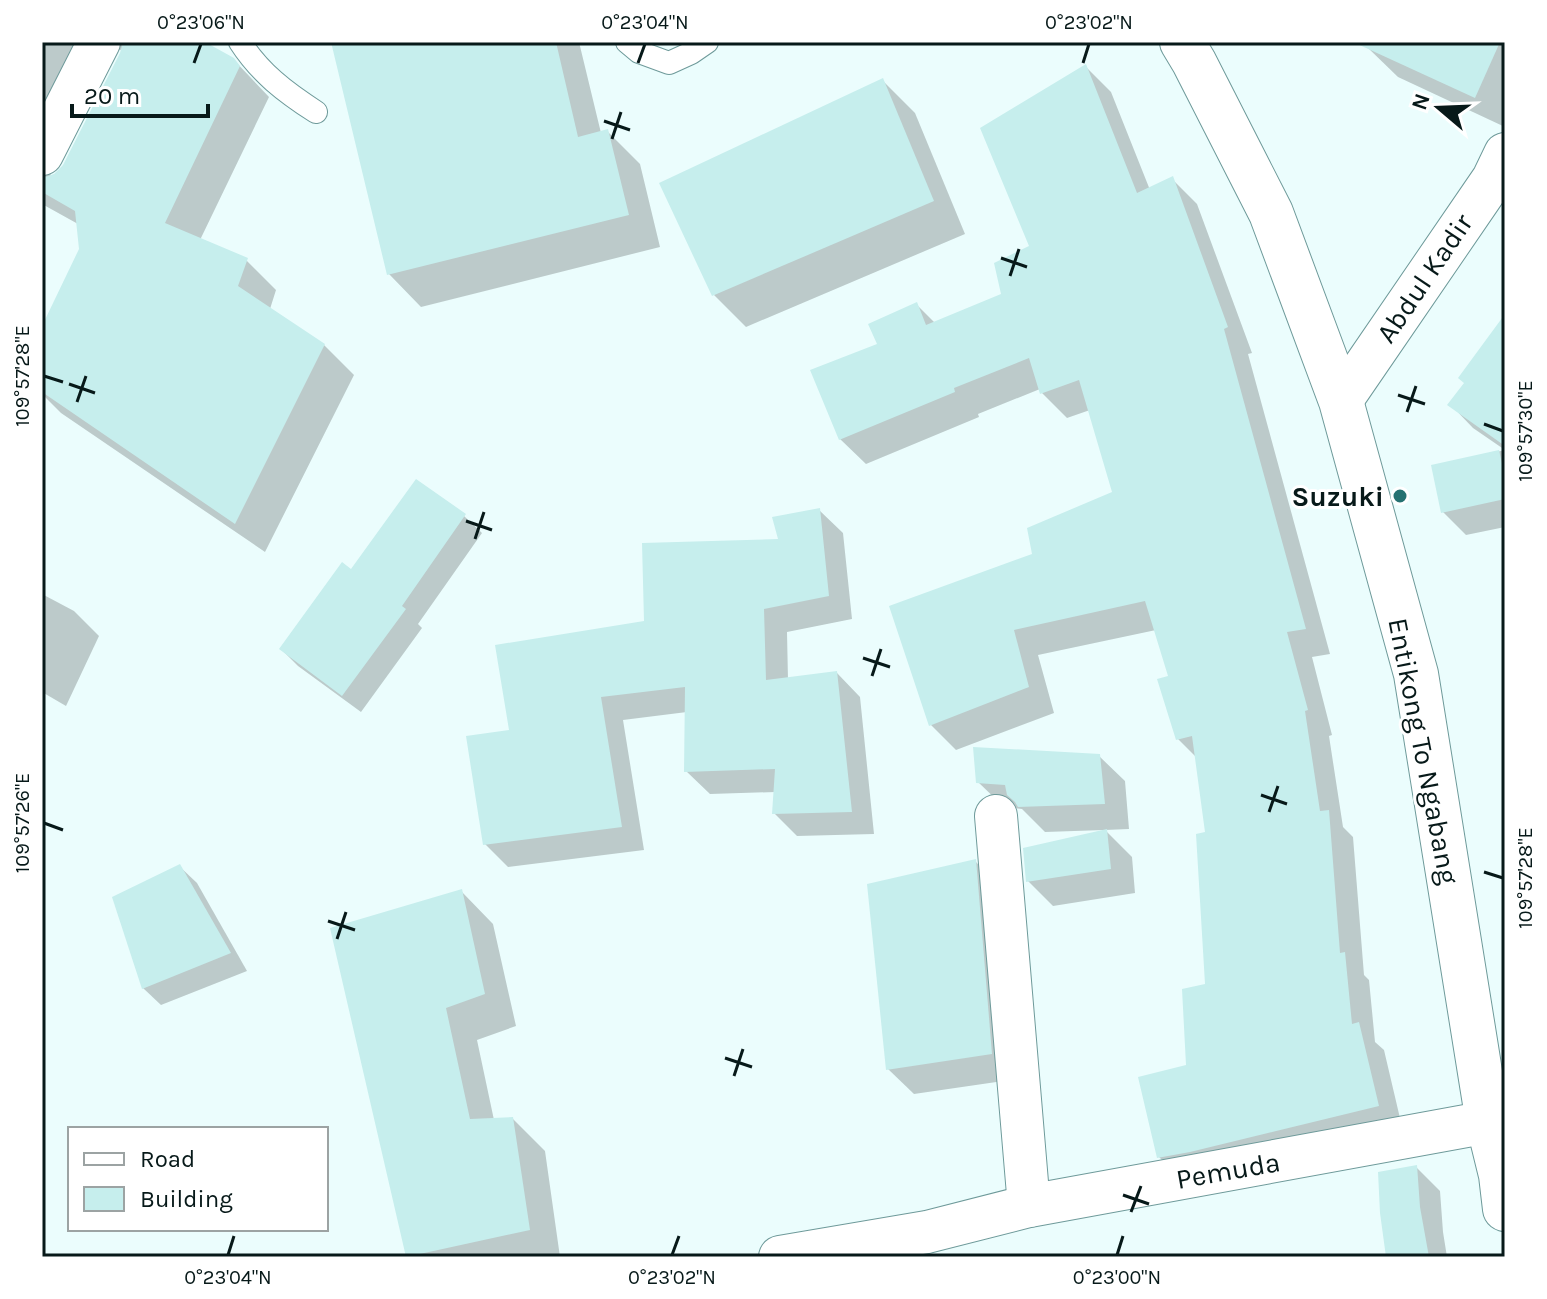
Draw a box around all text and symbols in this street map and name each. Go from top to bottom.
text: 0°23'06"N [157,11,245,34]
text: 0°23'04"N [601,11,689,34]
text: 0°23'02"N [1045,11,1133,34]
scale bar [72,68,208,118]
north arrow [1399,68,1479,148]
text: 20 m [84,82,140,110]
text: N [1406,90,1436,114]
street label: Abdul Kadir [1369,207,1480,349]
text: 109°57'28"E [11,325,34,427]
text: 109°57'30"E [1514,380,1537,482]
place label: Suzuki [1291,480,1384,513]
marker: Suzuki [1391,487,1409,505]
street label: Entikong To Ngabang [1381,615,1466,887]
text: 109°57'26"E [11,773,34,873]
text: 109°57'28"E [1514,827,1537,929]
legend [68,1127,328,1231]
text: Road [140,1145,195,1173]
street label: Pemuda [1174,1145,1283,1196]
text: Building [140,1185,233,1213]
text: 0°23'04"N [184,1266,272,1289]
text: 0°23'02"N [628,1266,716,1289]
text: 0°23'00"N [1073,1266,1161,1289]

